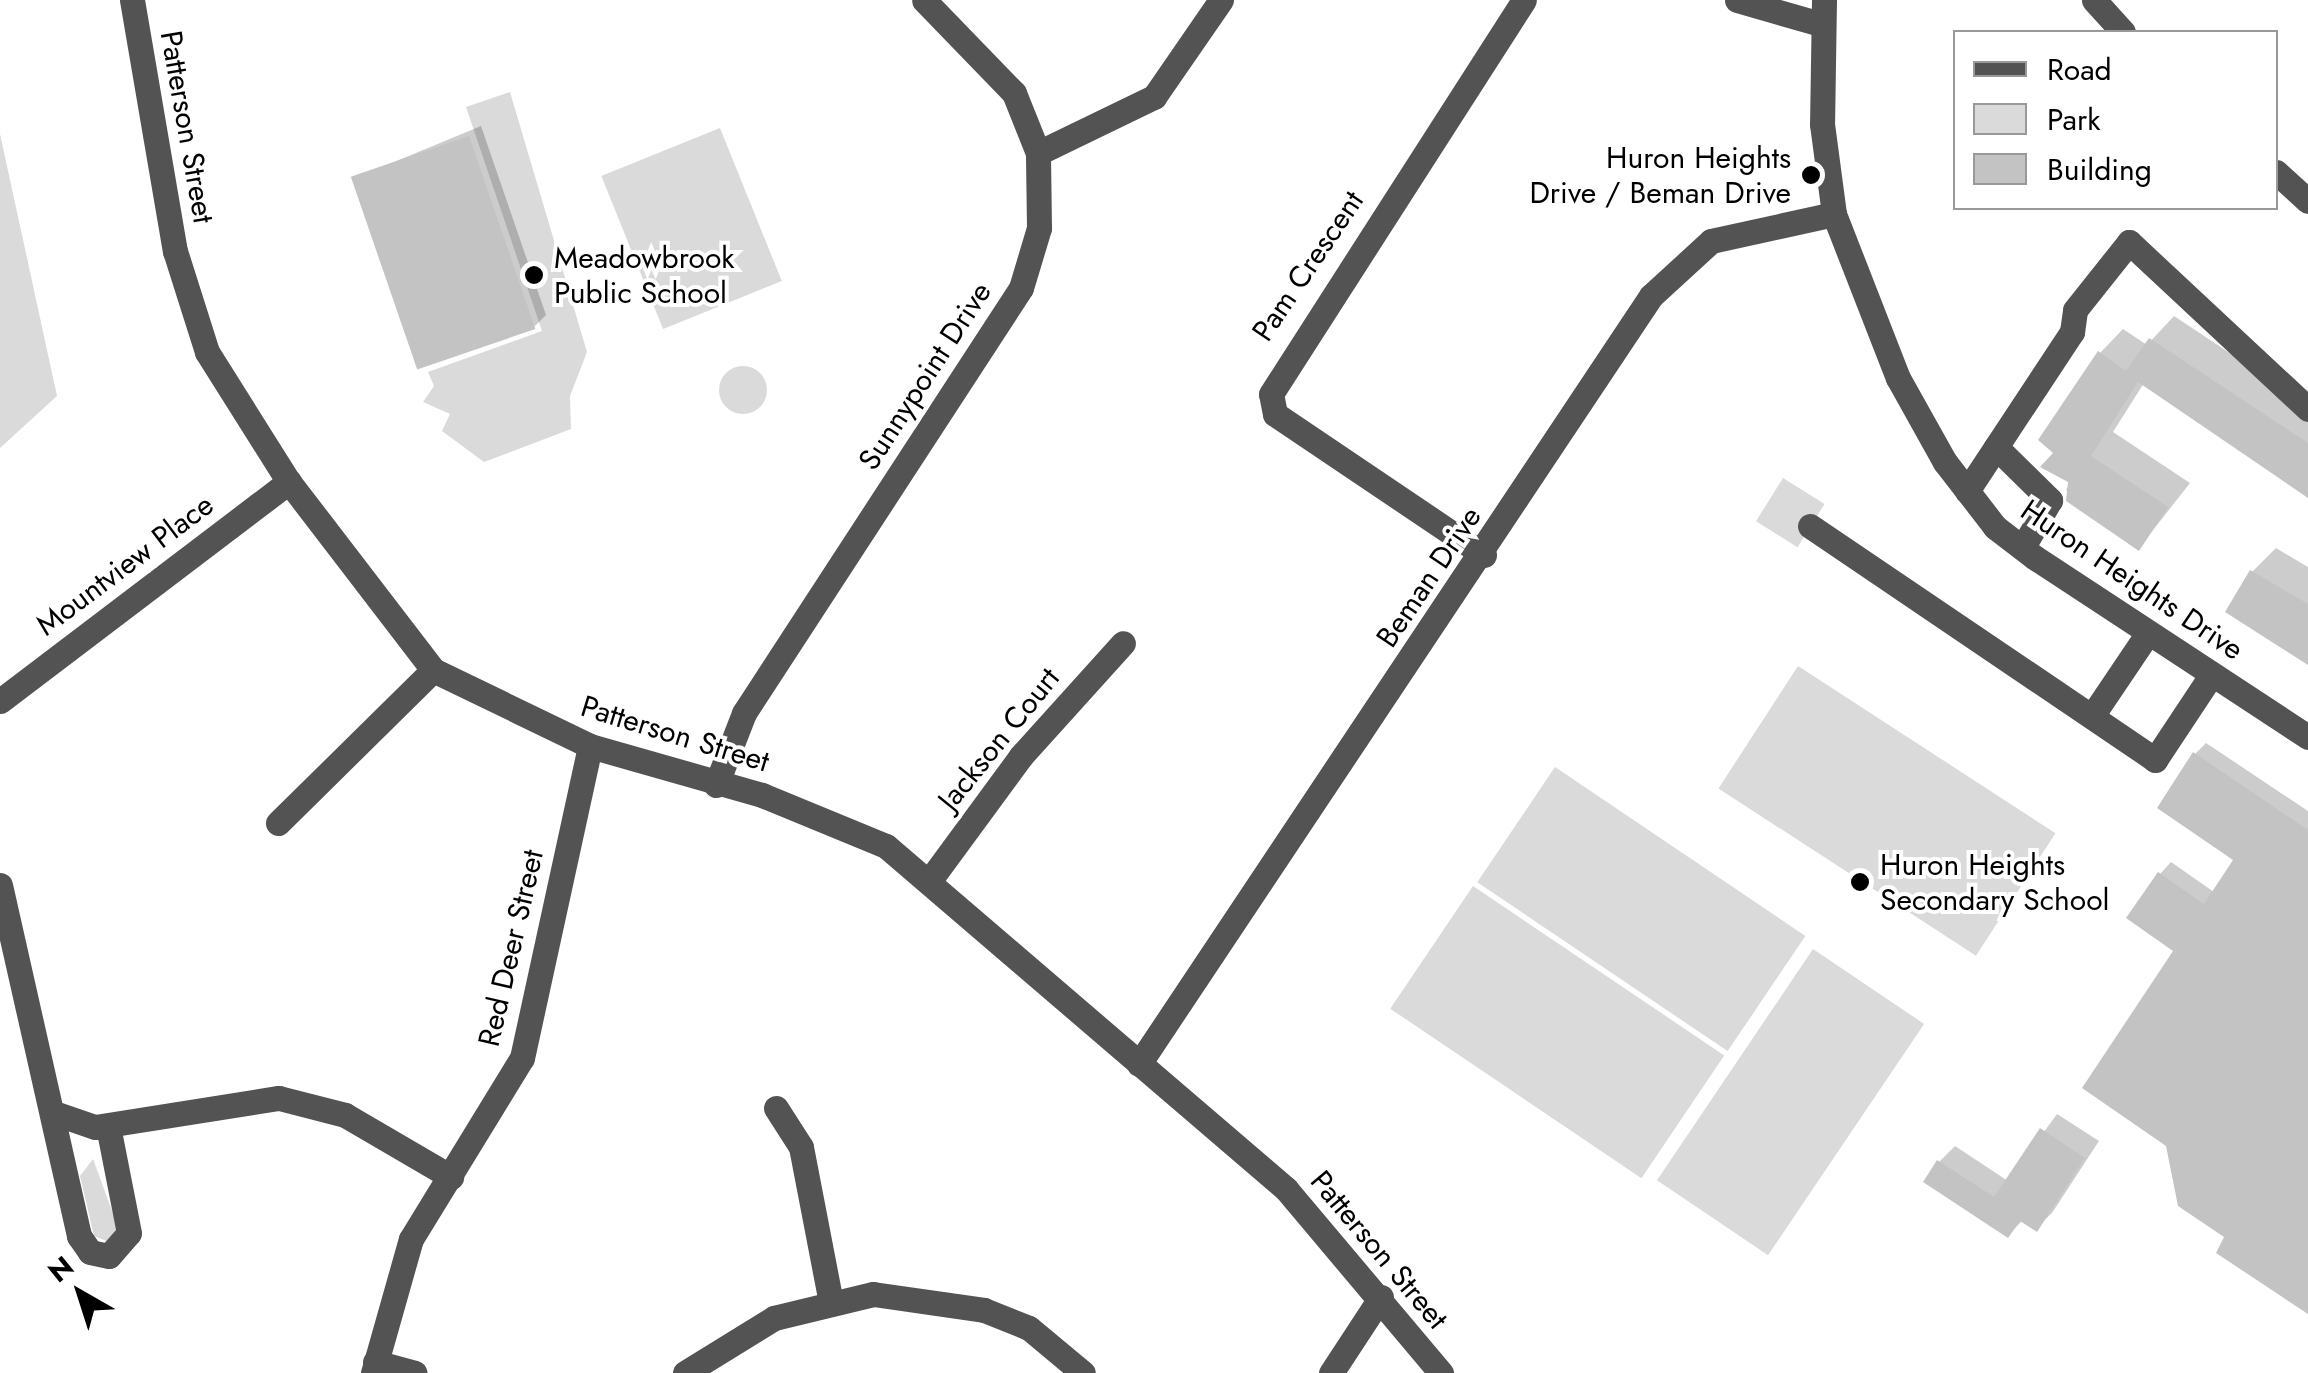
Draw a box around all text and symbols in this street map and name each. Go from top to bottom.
street label: Patterson Street [152,28,222,226]
legend [1953,30,2278,210]
text: Road [2047,48,2112,91]
text: Park [2047,98,2100,141]
place label: Huron Heights Drive / Beman Drive [1529,140,1791,210]
text: Building [2047,148,2152,191]
marker: Huron Heights Drive / Beman Drive [1800,164,1822,186]
street label: Pam Crescent [1245,184,1371,348]
place label: Meadowbrook Public School [554,240,735,310]
marker: Meadowbrook Public School [523,264,545,286]
street label: Sunnypoint Drive [851,275,999,477]
street label: Mountview Place [29,487,221,643]
street label: Huron Heights Drive [2014,492,2250,668]
street label: Beman Drive [1369,500,1489,654]
street label: Jackson Court [931,661,1067,817]
street label: Patterson Street [577,688,773,780]
street label: Red Deer Street [471,846,551,1050]
place label: Huron Heights Secondary School [1880,847,2109,918]
marker: Huron Heights Secondary School [1849,871,1871,893]
street label: Patterson Street [1303,1164,1455,1336]
north arrow [30,1243,130,1343]
text: N [39,1246,82,1292]

